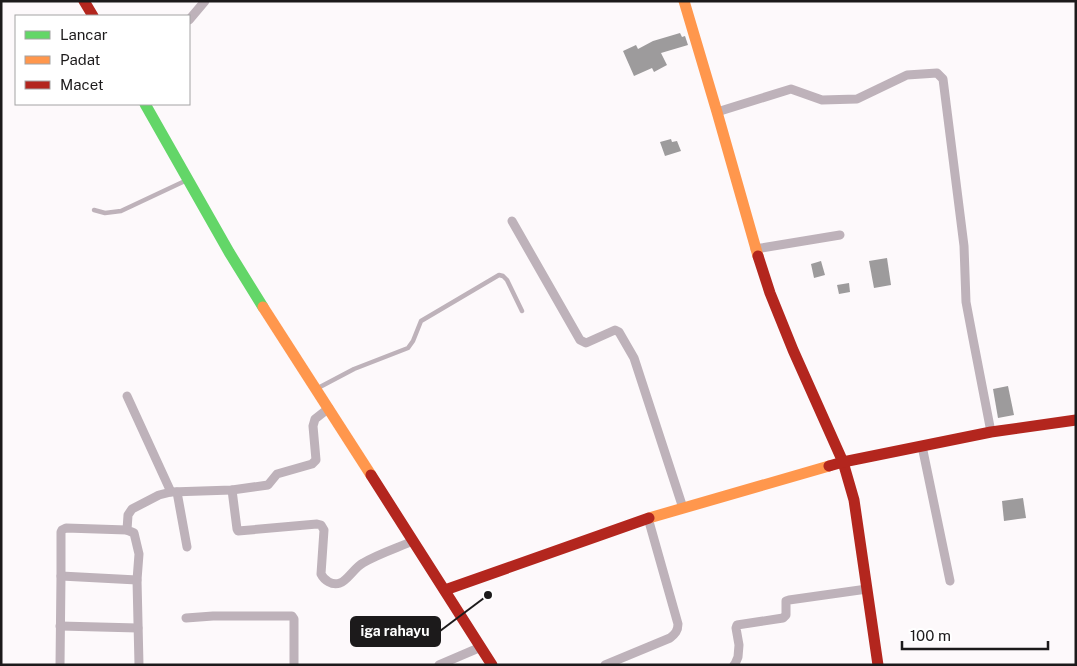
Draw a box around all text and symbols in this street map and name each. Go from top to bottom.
legend [15,15,190,105]
text: Lancar [60,26,108,43]
text: Padat [60,51,101,68]
text: Macet [60,76,104,93]
callout: iga rahayu [351,617,440,646]
scale bar [902,618,1048,650]
text: iga rahayu [360,623,430,639]
text: 100 m [910,627,951,644]

